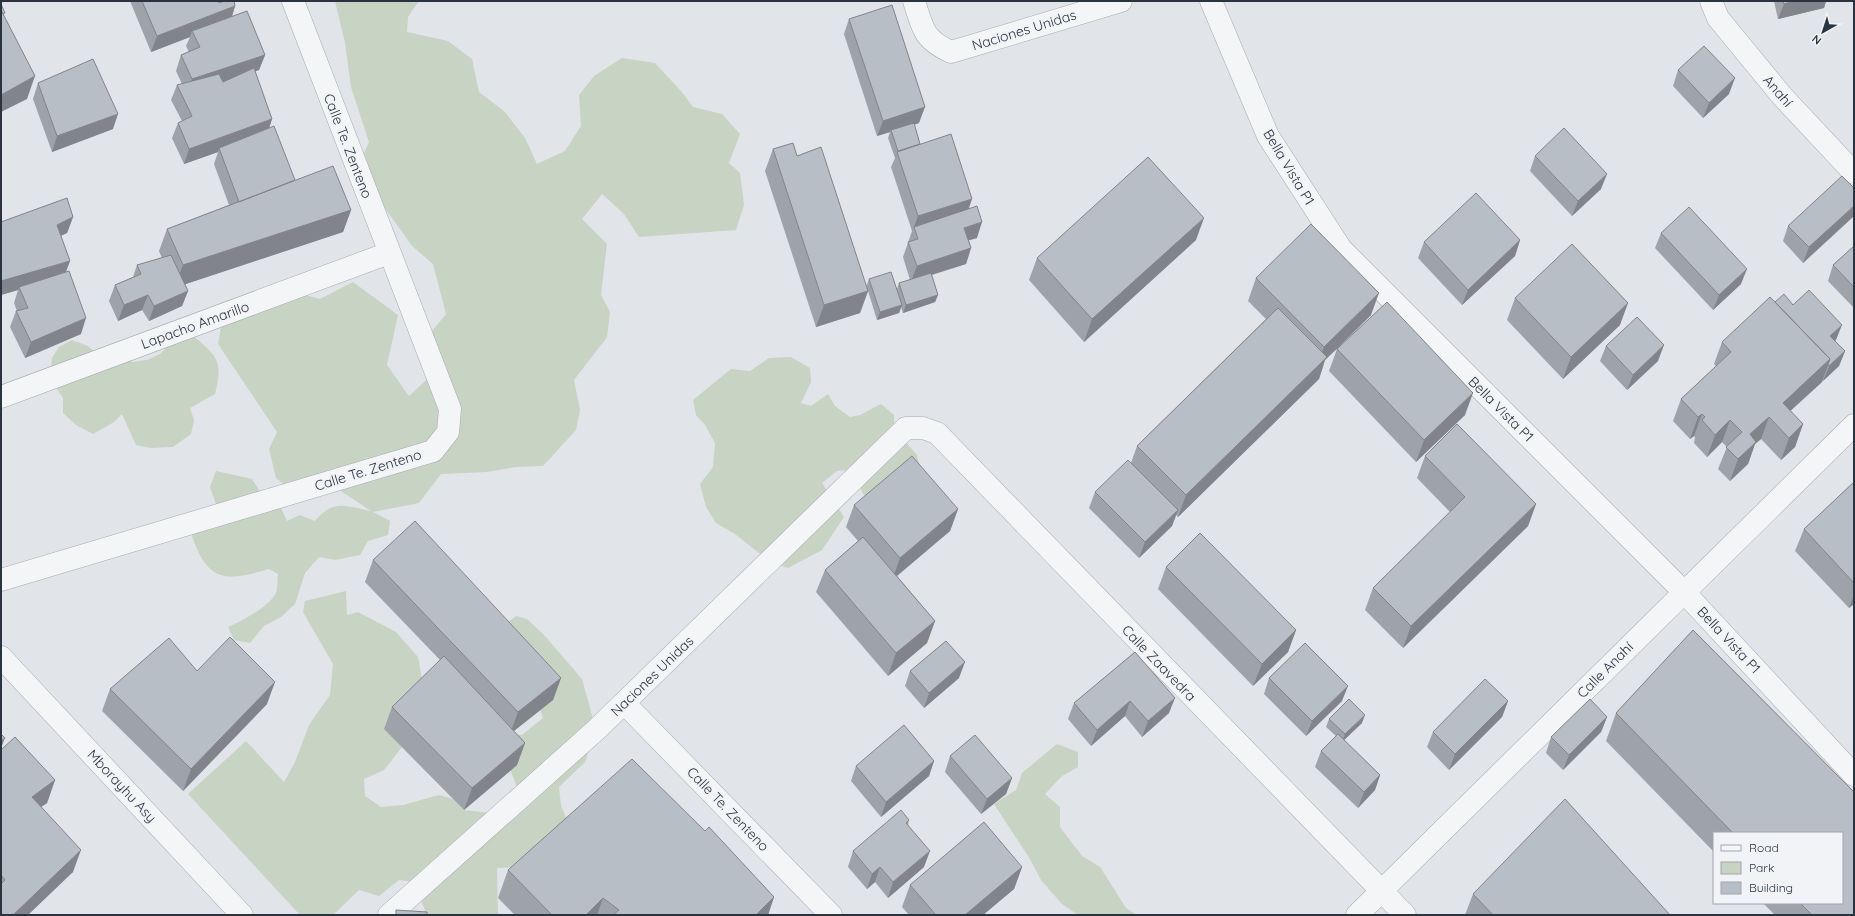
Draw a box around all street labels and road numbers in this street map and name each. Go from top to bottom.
street label: Naciones Unidas [970,6,1078,54]
street label: Anahí [1759,71,1797,111]
street label: Calle Te. Zenteno [320,91,376,201]
street label: Bella Vista P1 [1259,126,1319,208]
street label: Lapacho Amarillo [138,297,252,353]
street label: Bella Vista P1 [1465,373,1537,445]
street label: Calle Te. Zenteno [312,445,424,495]
street label: Bella Vista P1 [1693,603,1765,677]
street label: Calle Zaavedra [1118,621,1200,705]
street label: Naciones Unidas [607,632,697,720]
street label: Calle Anahí [1573,638,1637,702]
street label: Mborayhu Asy [84,746,160,826]
street label: Calle Te. Zenteno [683,763,773,855]

